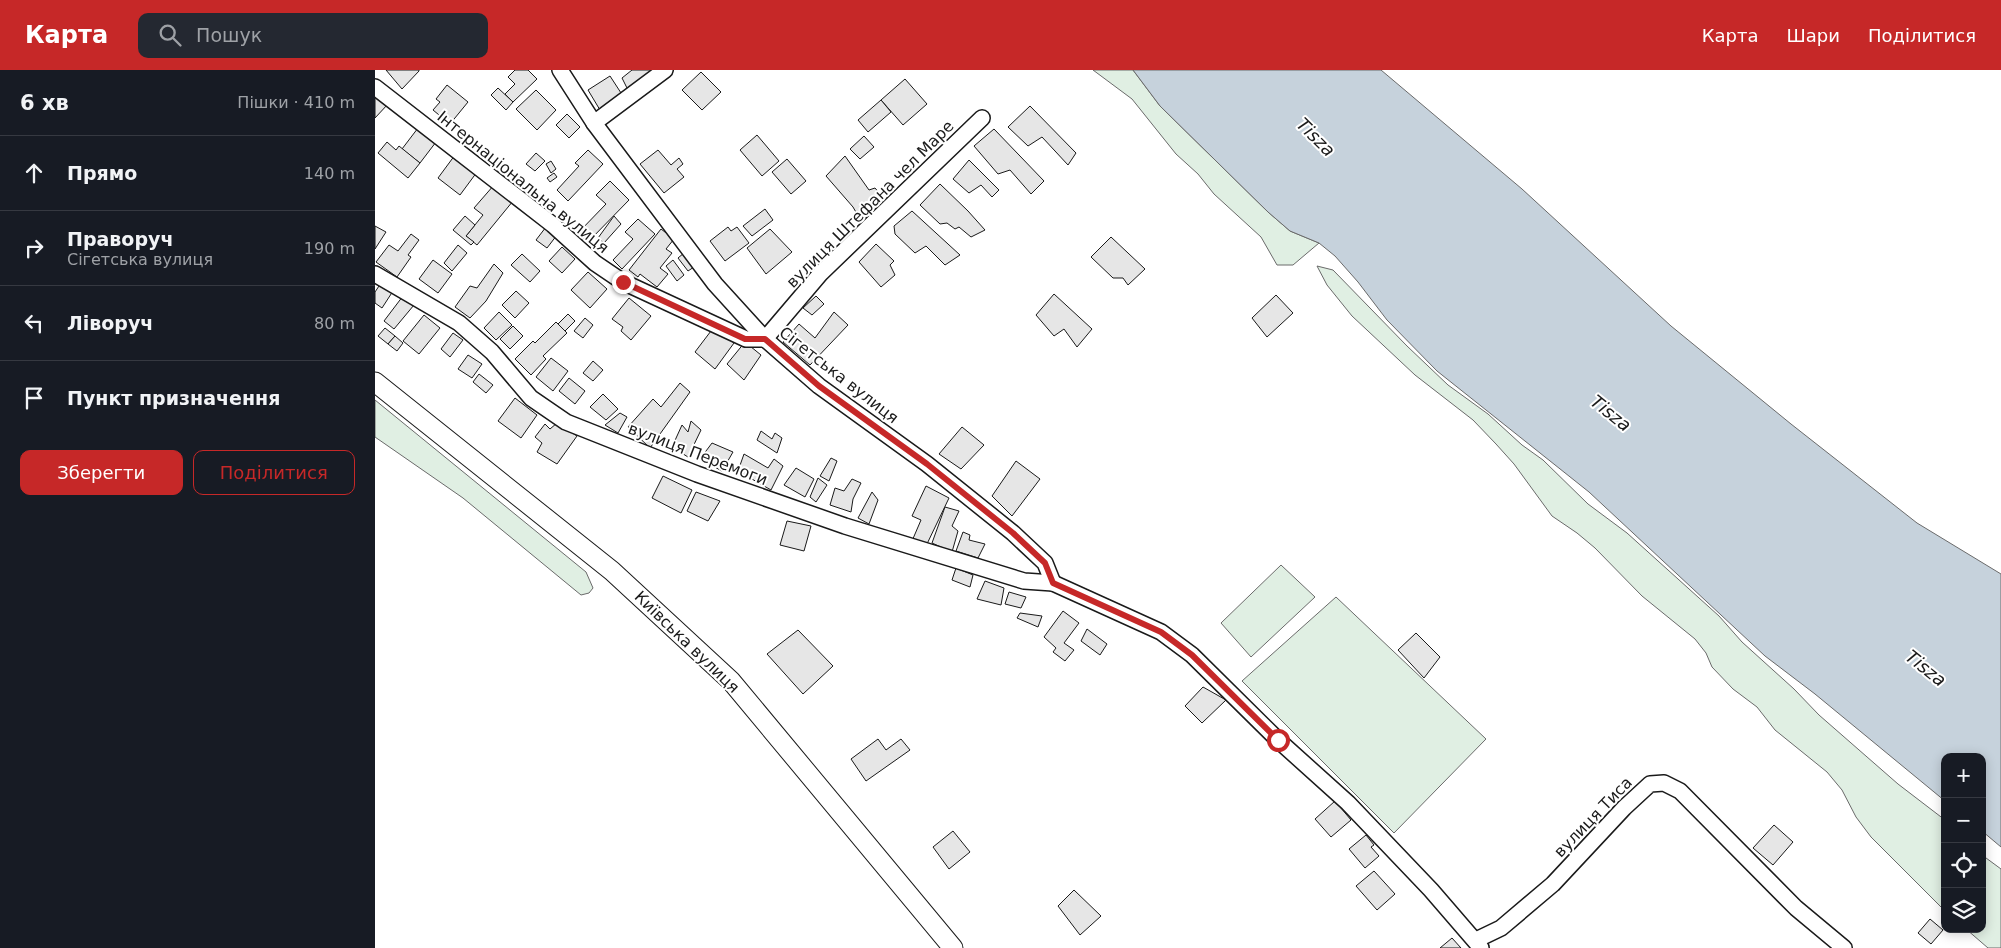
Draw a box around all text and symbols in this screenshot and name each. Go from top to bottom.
search box [138,13,488,58]
text: Карта [25,21,108,49]
icon: search [156,21,184,49]
text: Пошук [196,24,262,46]
text: Карта [1702,25,1758,46]
text: Шари [1786,25,1840,46]
text: Поділитися [1868,25,1976,46]
text: 6 хв [20,91,69,115]
text: Пішки · 410 m [237,93,355,112]
street label: Інтернаціональна вулиця [433,107,613,257]
water label: Tisza [1292,113,1340,161]
street label: вулиця Штефана чел Маре [783,117,957,291]
icon: ahead [20,159,48,187]
text: Прямо [67,162,137,184]
text: 140 m [304,164,355,183]
text: Праворуч [67,228,173,250]
icon: right [20,234,48,262]
text: 190 m [304,239,355,258]
text: Сігетська вулиця [67,250,213,269]
route end [612,271,635,294]
icon: left [20,309,48,337]
text: Ліворуч [67,312,153,334]
text: 80 m [314,314,355,333]
street label: Сігетська вулиця [776,323,902,427]
icon: arrive [20,384,48,412]
text: Пункт призначення [67,387,280,409]
water label: Tisza [1587,390,1635,436]
street label: вулиця Перемоги [626,419,770,489]
button: Зберегти [20,450,183,495]
button: Поділитися [193,450,355,495]
street label: Київська вулиця [631,587,743,697]
water label: Tisza [1902,645,1950,691]
route start [1267,729,1290,752]
map controls [1941,753,1986,933]
button: + [1941,753,1986,798]
street label: вулиця Тиса [1550,773,1636,861]
button: − [1941,798,1986,843]
button: locate [1941,843,1986,888]
button: layers [1941,888,1986,933]

